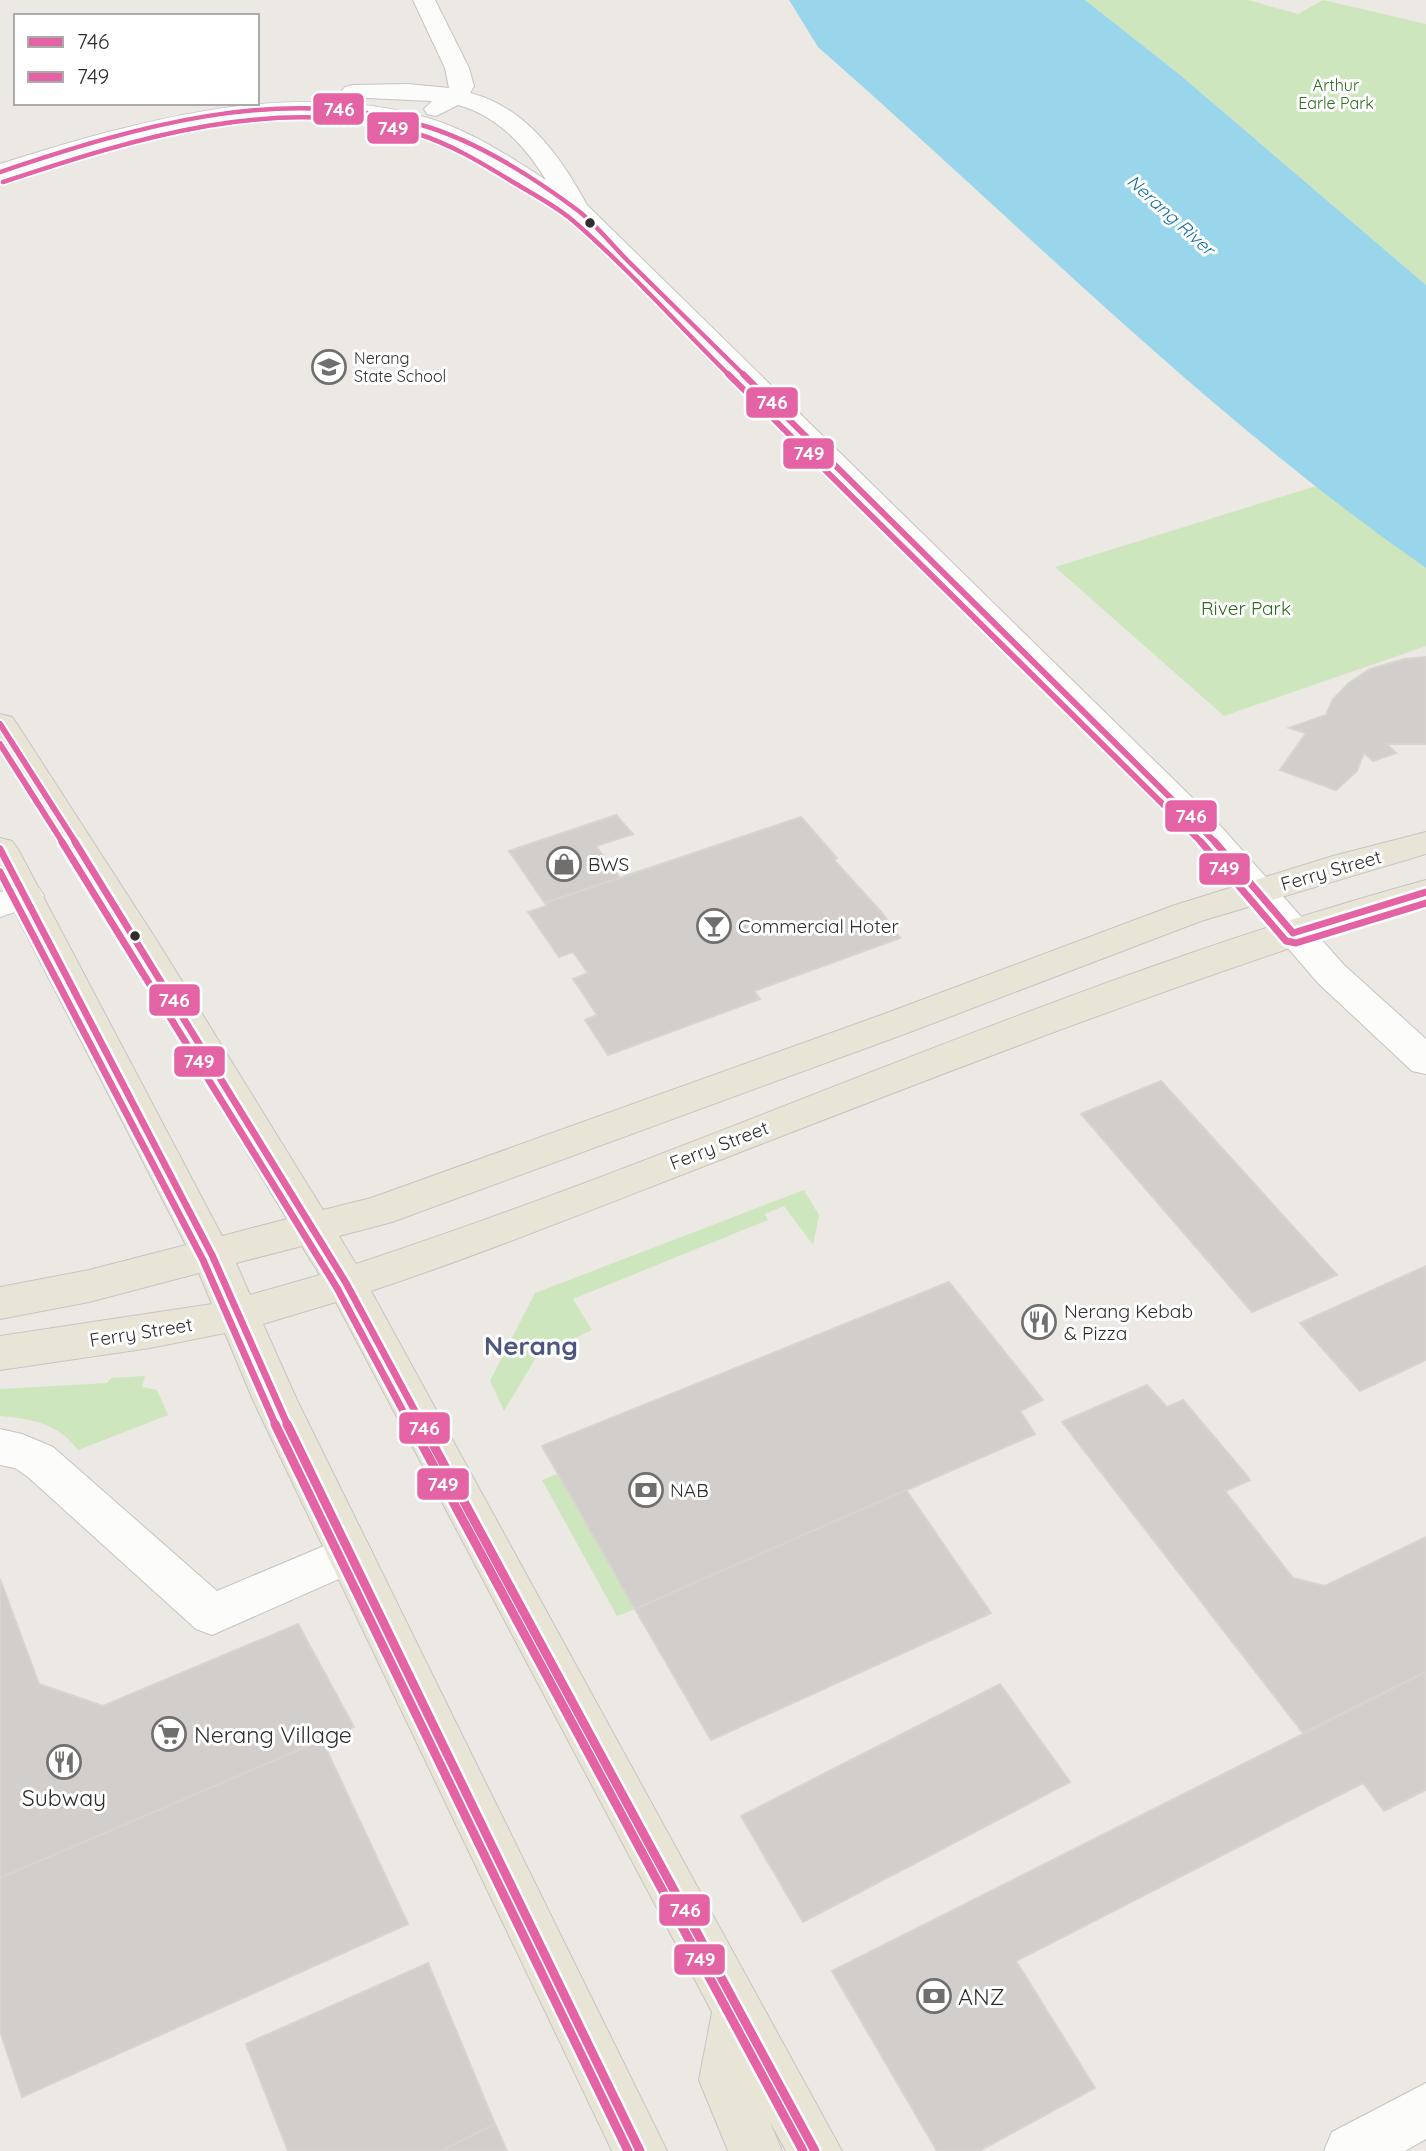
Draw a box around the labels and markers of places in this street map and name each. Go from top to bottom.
unlabelled marker [583,216,597,230]
school or university icon: Nerang State School [310,348,348,386]
place label: Nerang State School [354,348,446,386]
shop icon: BWS [545,845,583,883]
place label: BWS [588,852,629,876]
bar icon: Commercial Hoter [695,907,733,945]
place label: Commercial Hoter [738,914,899,938]
unlabelled marker [128,929,142,943]
place label: Nerang Kebab & Pizza [1064,1299,1193,1345]
restaurant icon: Nerang Kebab & Pizza [1020,1303,1058,1341]
bank icon: NAB [627,1471,665,1509]
place label: NAB [670,1478,709,1502]
supermarket icon: Nerang Village [150,1715,188,1753]
place label: Nerang Village [194,1720,352,1749]
restaurant icon: Subway [45,1743,83,1781]
place label: Subway [22,1783,106,1812]
bank icon: ANZ [915,1977,953,2015]
place label: ANZ [958,1982,1004,2011]

